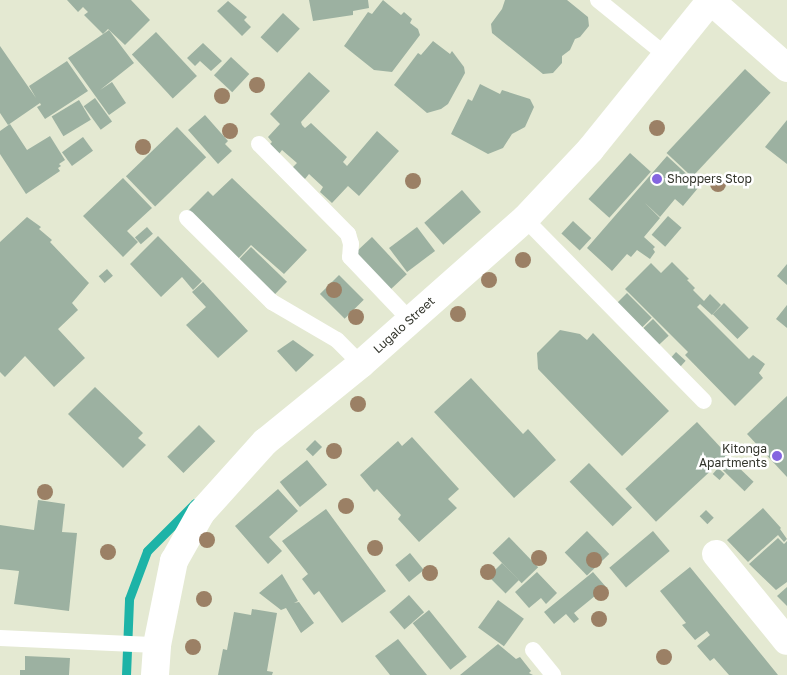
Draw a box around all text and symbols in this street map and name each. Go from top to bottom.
place label: Shoppers Stop [667,172,752,186]
marker: Shoppers Stop [651,173,663,185]
street label: Lugalo Street [370,294,438,356]
place label: Kitonga Apartments [699,442,767,470]
marker: Kitonga Apartments [771,450,783,462]

